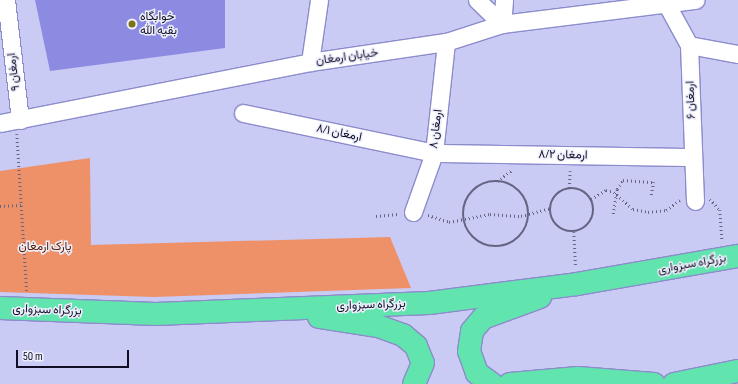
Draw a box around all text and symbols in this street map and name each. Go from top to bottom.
place label: خوابگاه بقیه الله [140,10,177,38]
marker: خوابگاه بقیه الله [127,19,137,29]
street label: خیابان ارمغان [315,46,379,68]
street label: ارمغان ۹ [5,52,23,92]
street label: ارمغان ۶ [683,81,699,119]
street label: ارمغان ۸ [426,109,446,149]
street label: ارمغان ۸/۱ [315,121,363,145]
street label: ارمغان ۸/۲ [538,147,588,163]
park label: پارک ارمغان [19,240,71,254]
street label: بزرگراه سبزواری [657,251,727,277]
street label: بزرگراه سبزواری [336,297,406,313]
street label: بزرگراه سبزواری [12,302,82,318]
scale bar [18,342,131,368]
text: 50 m [23,349,43,364]

